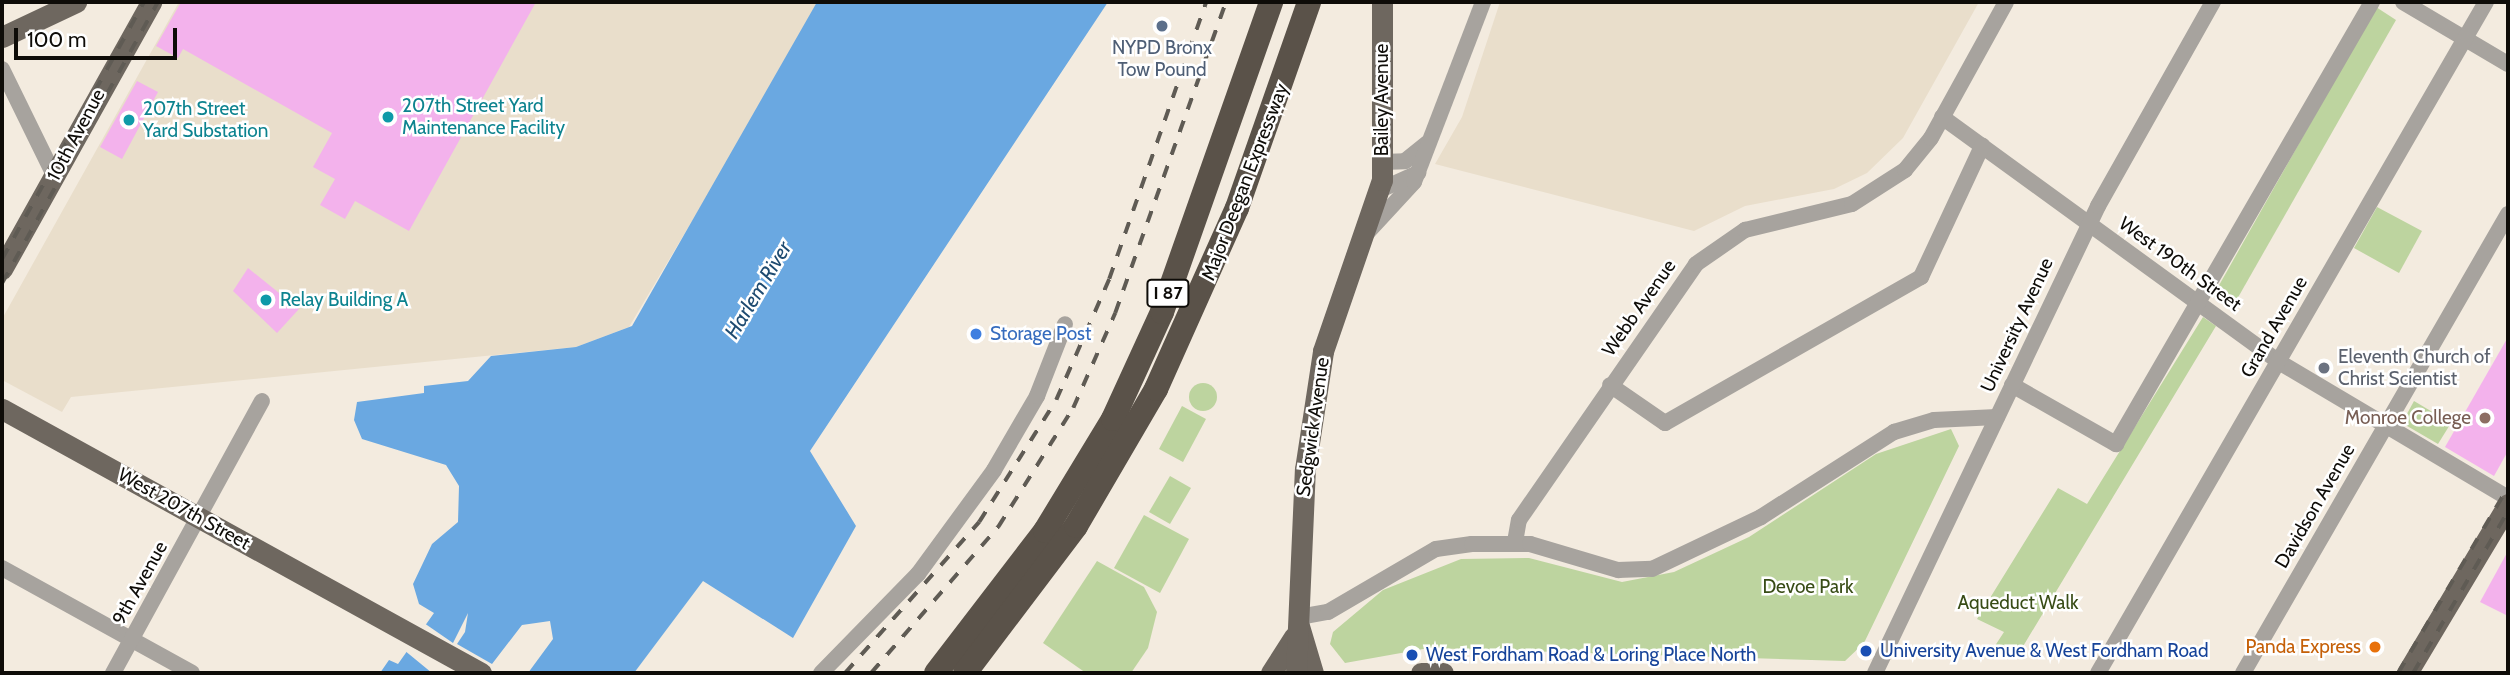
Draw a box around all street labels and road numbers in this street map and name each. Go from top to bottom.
street label: Bailey Avenue [1371,44,1393,156]
street label: Major Deegan Expressway [1197,80,1293,284]
street label: 10th Avenue [42,85,110,185]
street label: West 190th Street [2114,212,2246,316]
street label: University Avenue [1976,254,2058,396]
street label: Webb Avenue [1597,255,1681,361]
street label: Grand Avenue [2236,272,2312,382]
road number: I 87 [1145,278,1191,307]
street label: Sedgwick Avenue [1292,356,1334,498]
street label: Davidson Avenue [2270,440,2360,572]
street label: West 207th Street [114,463,254,555]
street label: 9th Avenue [108,537,172,629]

